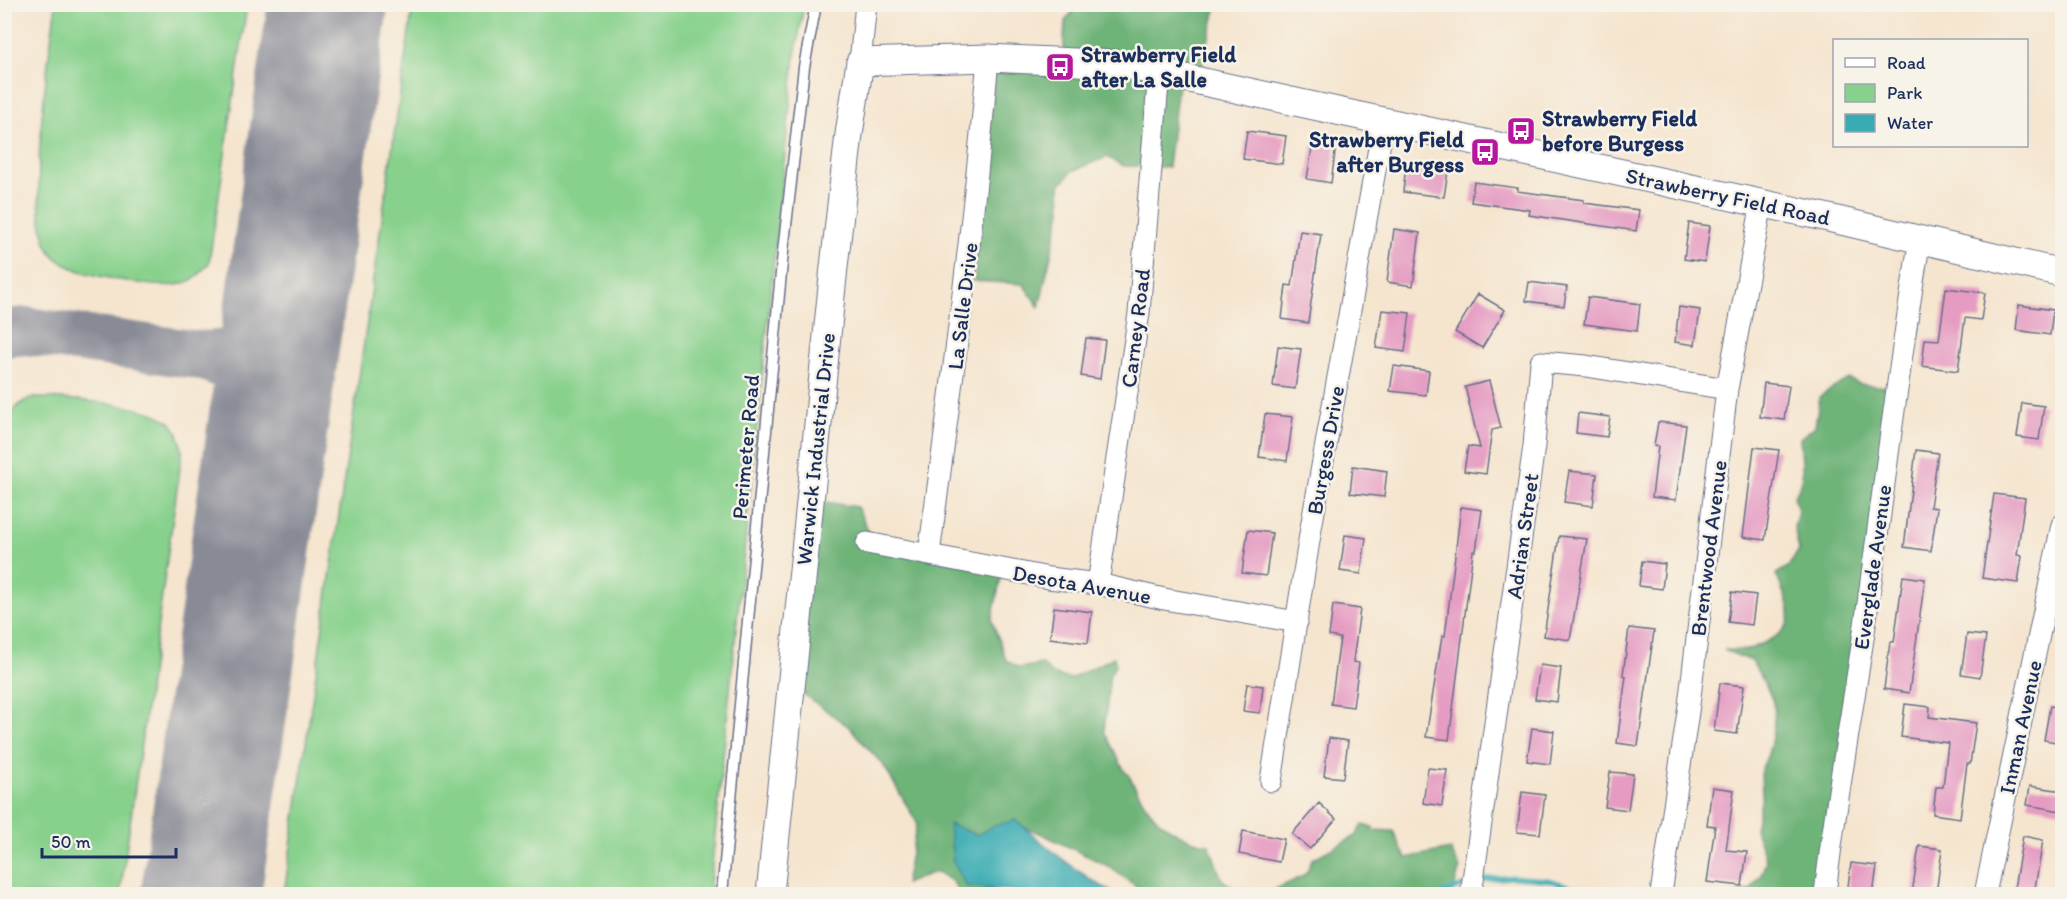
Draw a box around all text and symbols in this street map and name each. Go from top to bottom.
legend [1833,39,2028,147]
place label: Strawberry Field after La Salle [1081,41,1237,93]
bus stop icon: Strawberry Field after La Salle [1044,51,1076,83]
text: Road [1887,52,1926,74]
text: Park [1887,82,1922,104]
place label: Strawberry Field before Burgess [1542,105,1698,157]
text: Water [1887,112,1933,134]
bus stop icon: Strawberry Field before Burgess [1505,115,1537,147]
place label: Strawberry Field after Burgess [1309,126,1465,178]
bus stop icon: Strawberry Field after Burgess [1469,136,1501,168]
street label: Strawberry Field Road [1623,162,1833,231]
street label: La Salle Drive [941,241,984,371]
street label: Carney Road [1115,267,1156,389]
street label: Warwick Industrial Drive [790,331,841,567]
street label: Perimeter Road [726,373,765,521]
street label: Burgess Drive [1301,383,1350,517]
street label: Brentwood Avenue [1684,458,1733,638]
street label: Adrian Street [1500,471,1545,601]
street label: Everglade Avenue [1848,483,1897,651]
street label: Desota Avenue [1010,559,1153,610]
street label: Inman Avenue [1993,658,2048,797]
scale bar [42,821,176,859]
text: 50 m [51,831,91,853]

